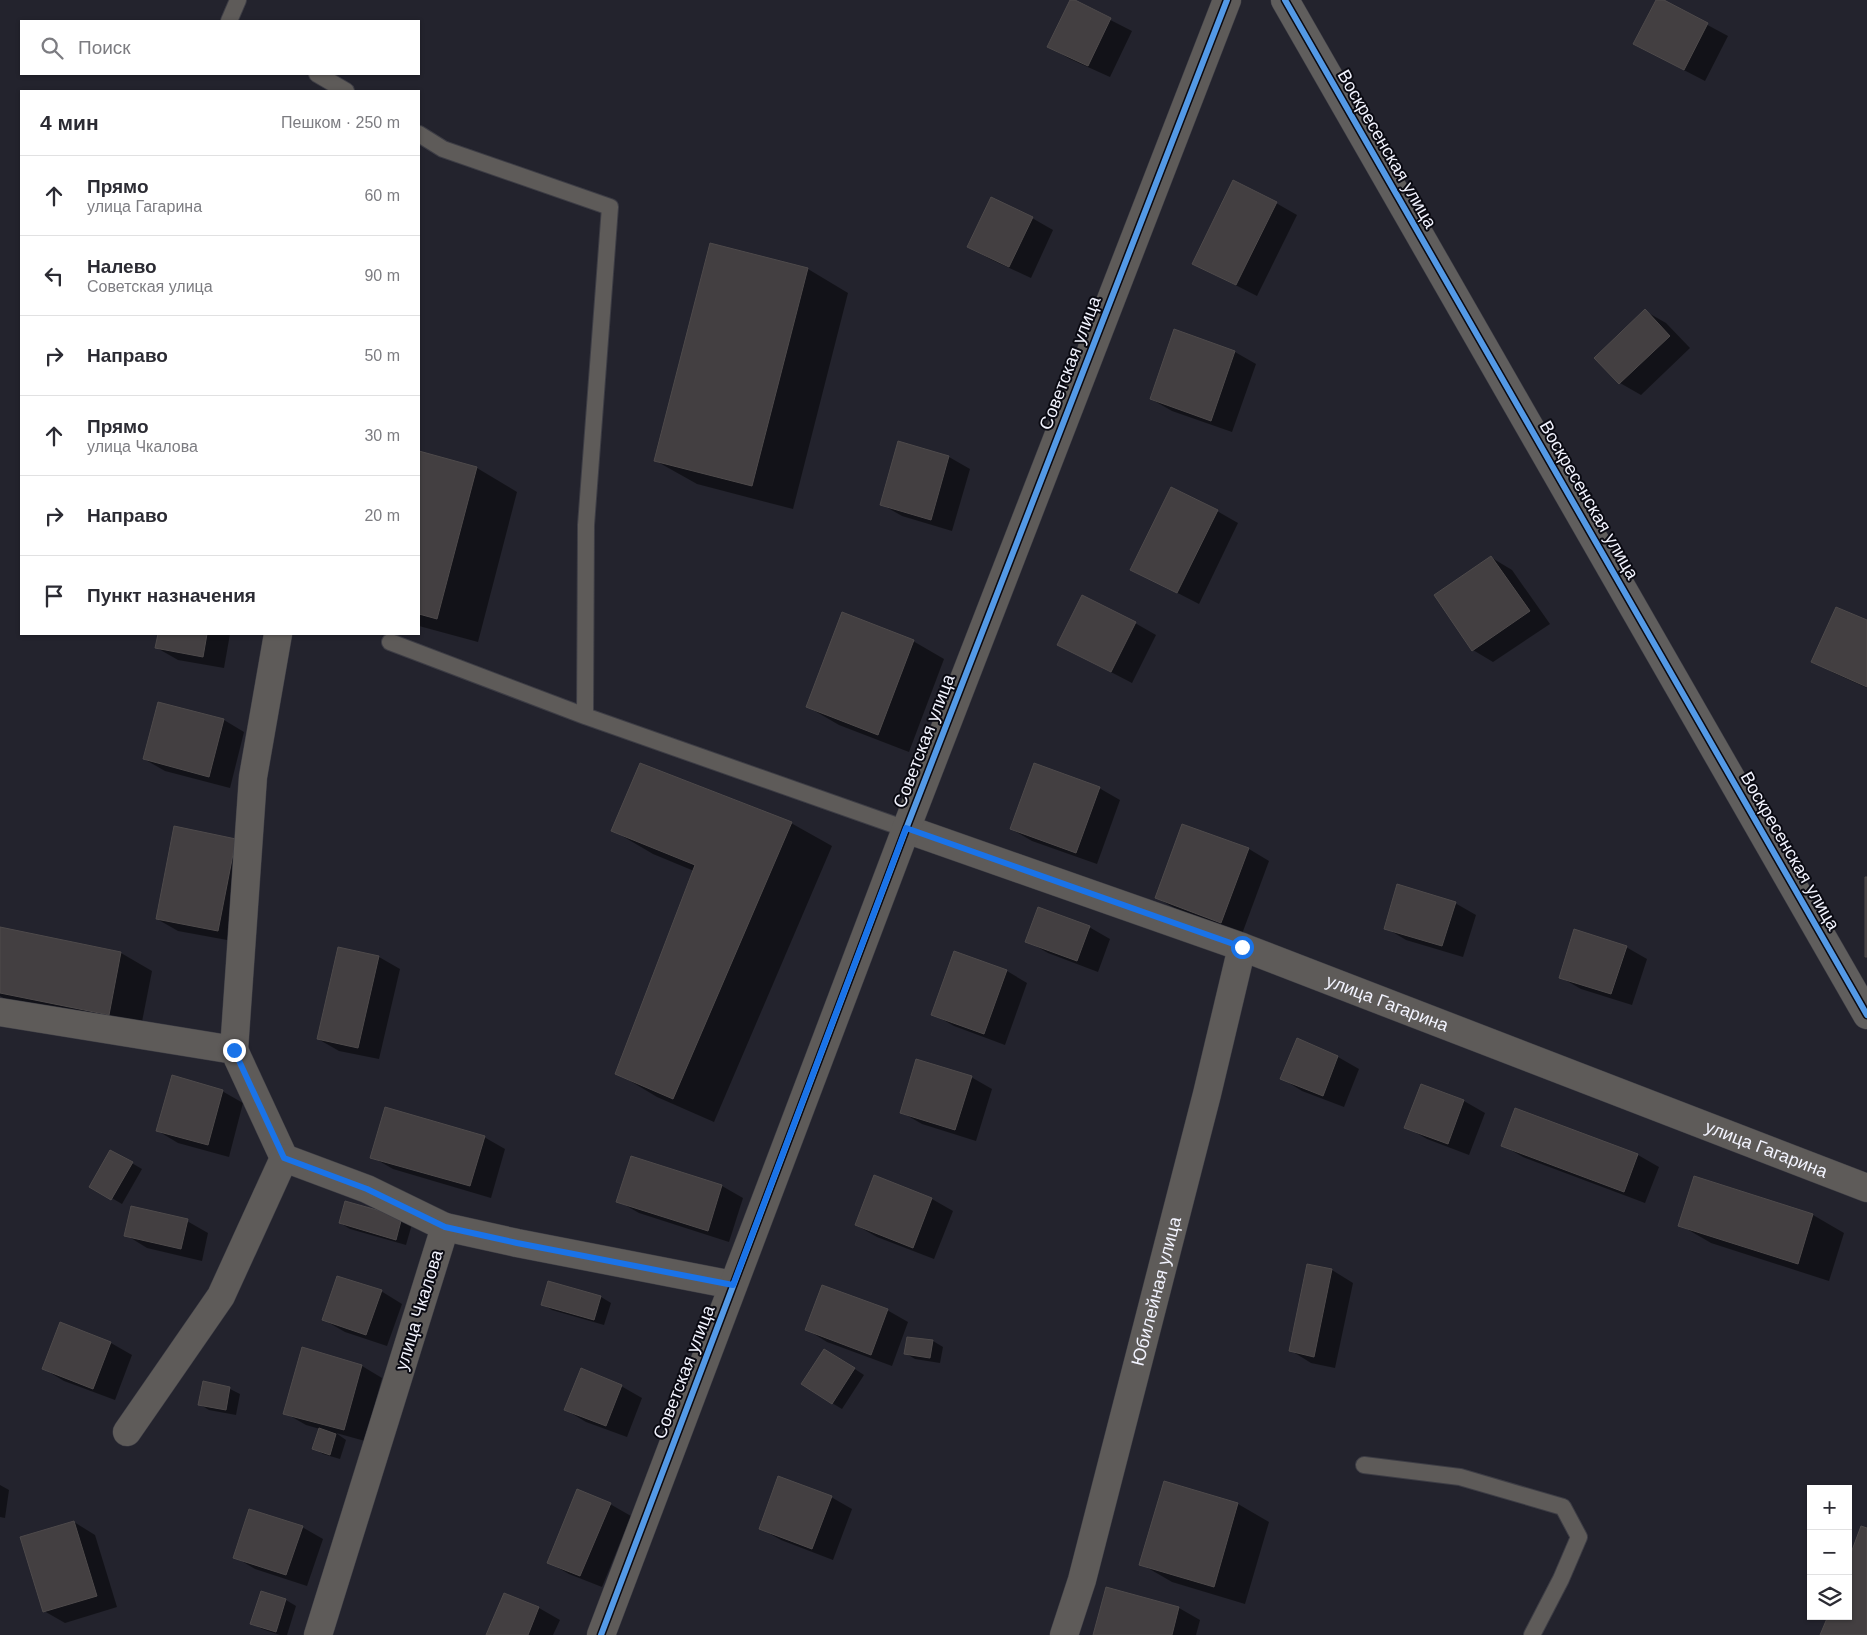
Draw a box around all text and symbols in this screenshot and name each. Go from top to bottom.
search box [20,20,420,75]
icon: search [38,34,66,62]
text: Поиск [78,37,131,58]
street label: Воскресенская улица [1333,66,1441,233]
text: 4 мин [40,111,99,134]
text: Пешком · 250 m [281,114,400,131]
text: Прямо [87,176,149,197]
icon: ahead [40,182,68,210]
text: 60 m [364,187,400,204]
text: улица Гагарина [87,198,202,215]
text: Налево [87,256,157,277]
icon: left [40,262,68,290]
text: 90 m [364,267,400,284]
text: Советская улица [87,278,213,295]
street label: Советская улица [1035,293,1105,433]
icon: right [40,342,68,370]
text: Направо [87,345,168,366]
text: 50 m [364,347,400,364]
text: Прямо [87,416,149,437]
street label: Воскресенская улица [1535,417,1643,584]
icon: ahead [40,422,68,450]
text: 30 m [364,427,400,444]
text: улица Чкалова [87,438,198,455]
icon: right [40,502,68,530]
text: Направо [87,505,168,526]
text: 20 m [364,507,400,524]
icon: arrive [40,582,68,610]
text: Пункт назначения [87,585,256,606]
street label: Советская улица [889,671,959,811]
street label: Воскресенская улица [1736,768,1844,935]
route start [1231,936,1254,959]
street label: улица Гагарина [1323,970,1452,1036]
route end [223,1039,246,1062]
street label: улица Гагарина [1702,1117,1831,1182]
street label: Юбилейная улица [1127,1214,1185,1368]
street label: улица Чкалова [391,1246,447,1373]
street label: Советская улица [649,1302,719,1442]
map controls [1807,1485,1852,1620]
button: + [1807,1485,1852,1530]
button: − [1807,1530,1852,1575]
button: layers [1807,1575,1852,1620]

